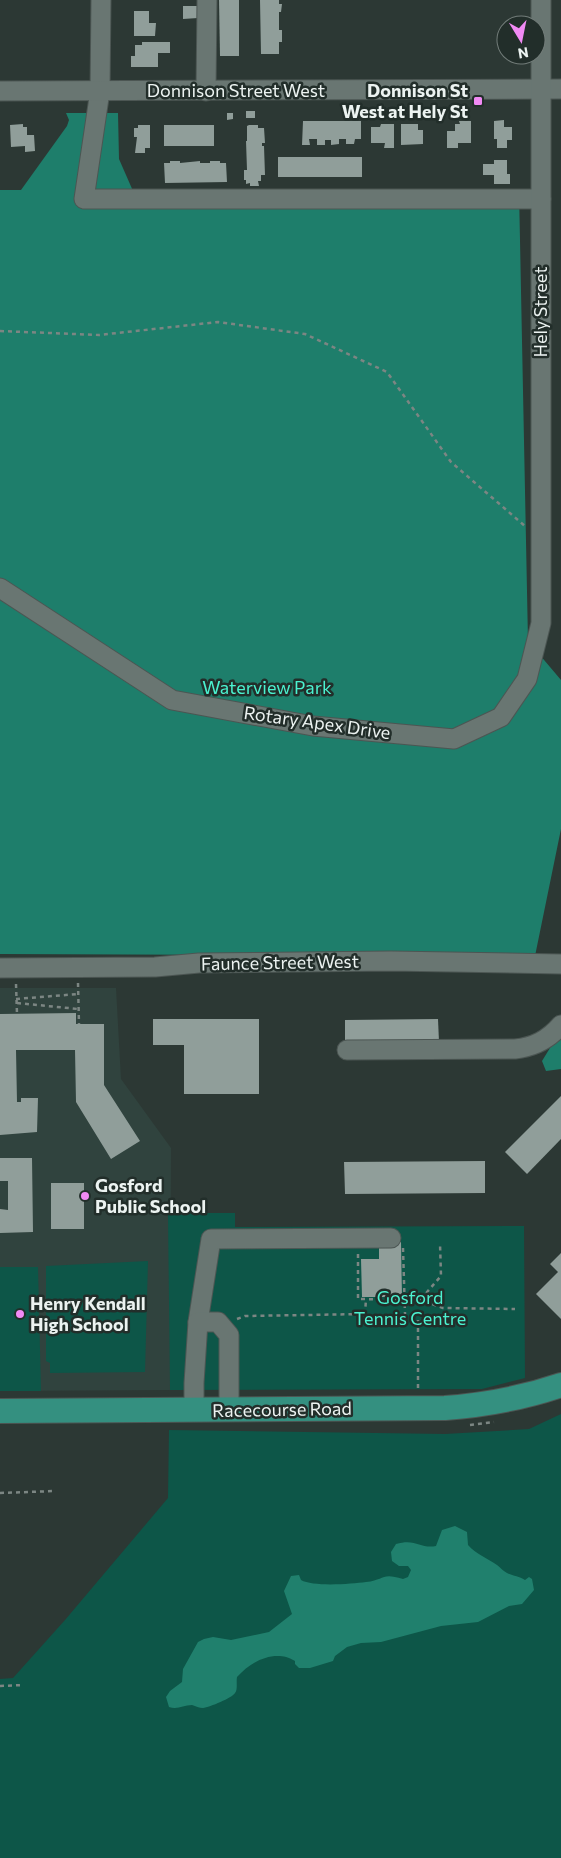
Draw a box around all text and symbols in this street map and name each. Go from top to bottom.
north arrow [496,15,546,65]
text: N [517,44,530,63]
street label: Donnison Street West [147,79,325,101]
place label: Donnison St West at Hely St [342,79,468,122]
marker: Donnison St West at Hely St [472,95,484,107]
street label: Hely Street [529,266,551,358]
park label: Waterview Park [202,676,332,698]
street label: Rotary Apex Drive [242,701,392,743]
street label: Faunce Street West [201,950,359,974]
place label: Gosford Public School [95,1174,206,1217]
marker: Gosford Public School [79,1190,91,1202]
park label: Gosford Tennis Centre [354,1286,466,1329]
place label: Henry Kendall High School [30,1292,146,1335]
marker: Henry Kendall High School [14,1308,26,1320]
street label: Racecourse Road [212,1397,352,1421]

